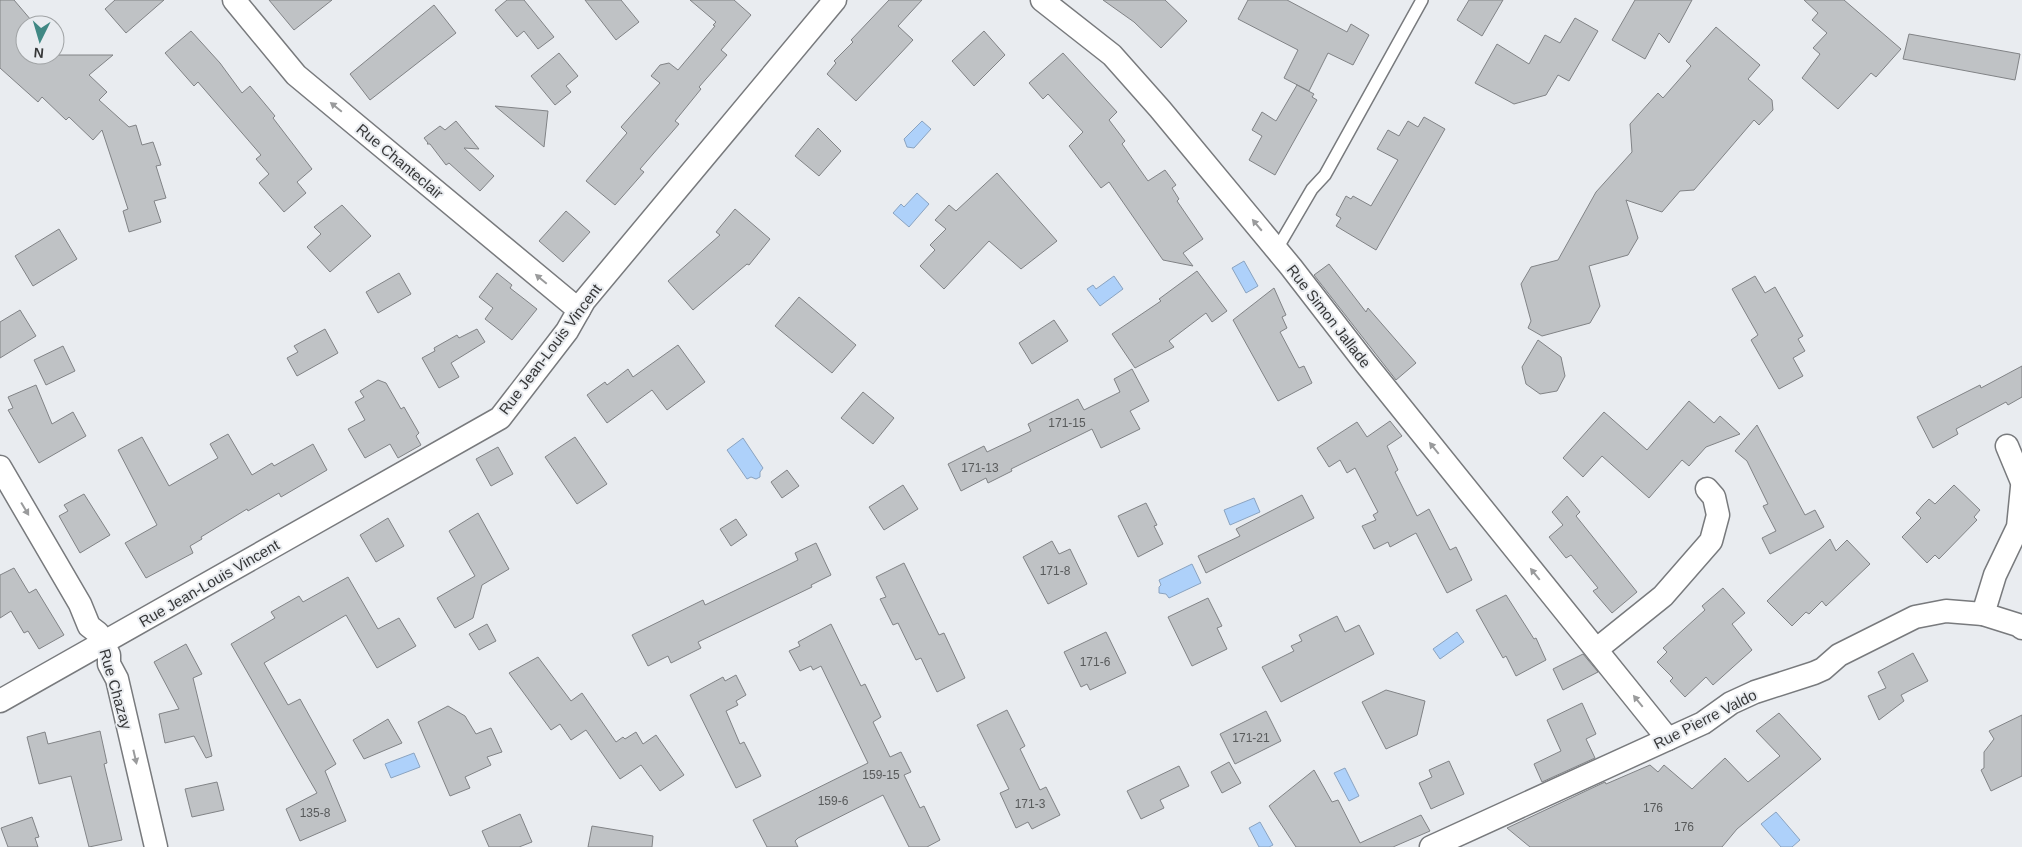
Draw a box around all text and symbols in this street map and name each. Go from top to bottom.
north arrow [15,15,65,65]
text: N [33,45,45,61]
one-way arrow [330,102,343,113]
street label: Rue Chanteclair [353,120,447,202]
one-way arrow [1251,218,1262,231]
street label: Rue Simon Jallade [1284,261,1374,371]
one-way arrow [535,273,548,284]
street label: Rue Jean-Louis Vincent [495,280,605,418]
house number: 171-15 [1048,416,1086,430]
one-way arrow [1428,442,1439,455]
house number: 171-13 [961,461,999,475]
one-way arrow [20,503,29,516]
street label: Rue Jean-Louis Vincent [136,535,283,630]
house number: 171-8 [1040,564,1071,578]
one-way arrow [1530,568,1541,581]
street label: Rue Chazay [96,647,136,731]
house number: 171-6 [1080,655,1111,669]
street label: Rue Pierre Valdo [1651,686,1759,752]
one-way arrow [1632,694,1643,707]
house number: 171-21 [1232,731,1270,745]
one-way arrow [131,749,139,764]
house number: 159-15 [862,768,900,782]
house number: 159-6 [818,794,849,808]
house number: 171-3 [1015,797,1046,811]
house number: 176 [1643,801,1663,815]
house number: 135-8 [300,806,331,820]
house number: 176 [1674,820,1694,834]

